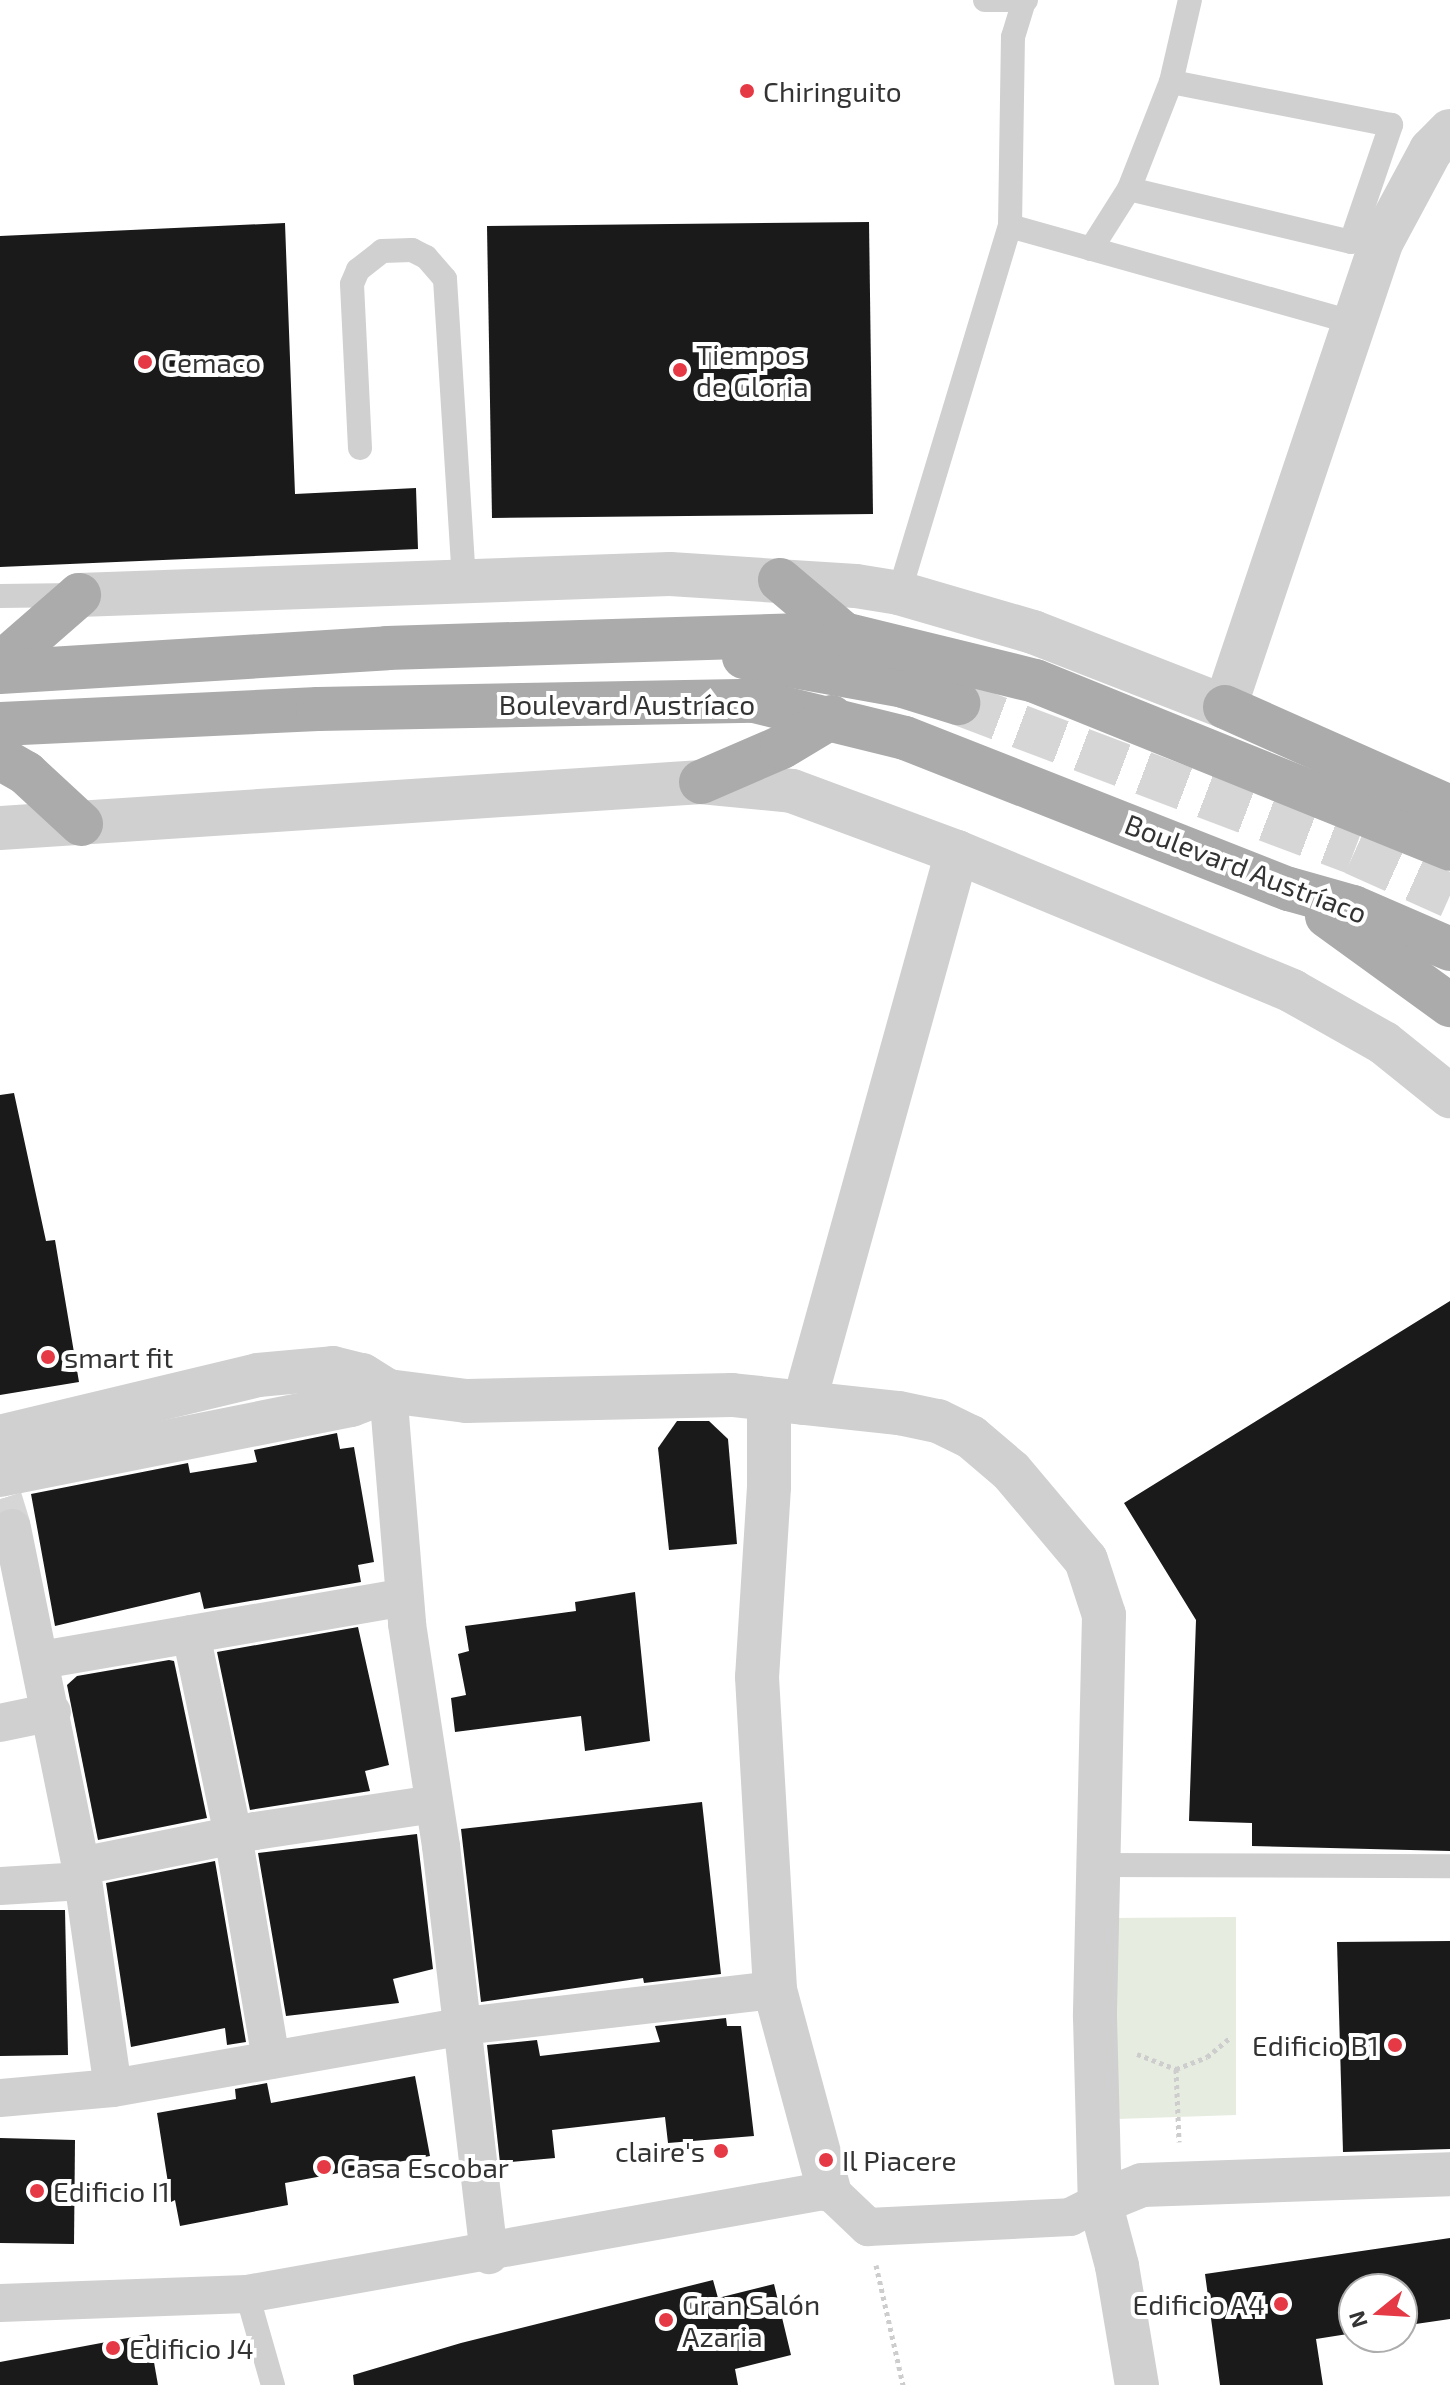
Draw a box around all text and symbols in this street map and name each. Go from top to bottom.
place label: Chiringuito [763,74,902,108]
marker: Chiringuito [738,82,756,100]
place label: Tiempos de Gloria [696,337,809,403]
place label: Cemaco [161,345,261,379]
marker: Cemaco [136,353,154,371]
marker: Tiempos de Gloria [671,361,689,379]
street label: Boulevard Austríaco [498,687,756,721]
street label: Boulevard Austríaco [1120,806,1372,930]
place label: smart fit [64,1340,174,1374]
marker: smart fit [39,1348,57,1366]
place label: Edificio B1 [1252,2028,1379,2062]
marker: Edificio B1 [1386,2036,1404,2054]
place label: claire's [615,2134,705,2168]
marker: claire's [712,2142,730,2160]
place label: Il Piacere [842,2143,957,2177]
place label: Casa Escobar [340,2150,509,2184]
marker: Il Piacere [817,2151,835,2169]
marker: Casa Escobar [315,2158,333,2176]
place label: Edificio I1 [53,2174,170,2208]
marker: Edificio I1 [28,2182,46,2200]
north arrow [1338,2273,1418,2353]
place label: Gran Salón Azaria [682,2287,820,2353]
place label: Edificio A4 [1132,2287,1265,2321]
marker: Edificio A4 [1272,2295,1290,2313]
text: N [1342,2308,1372,2331]
marker: Gran Salón Azaria [657,2311,675,2329]
place label: Edificio J4 [129,2331,254,2365]
marker: Edificio J4 [104,2339,122,2357]

